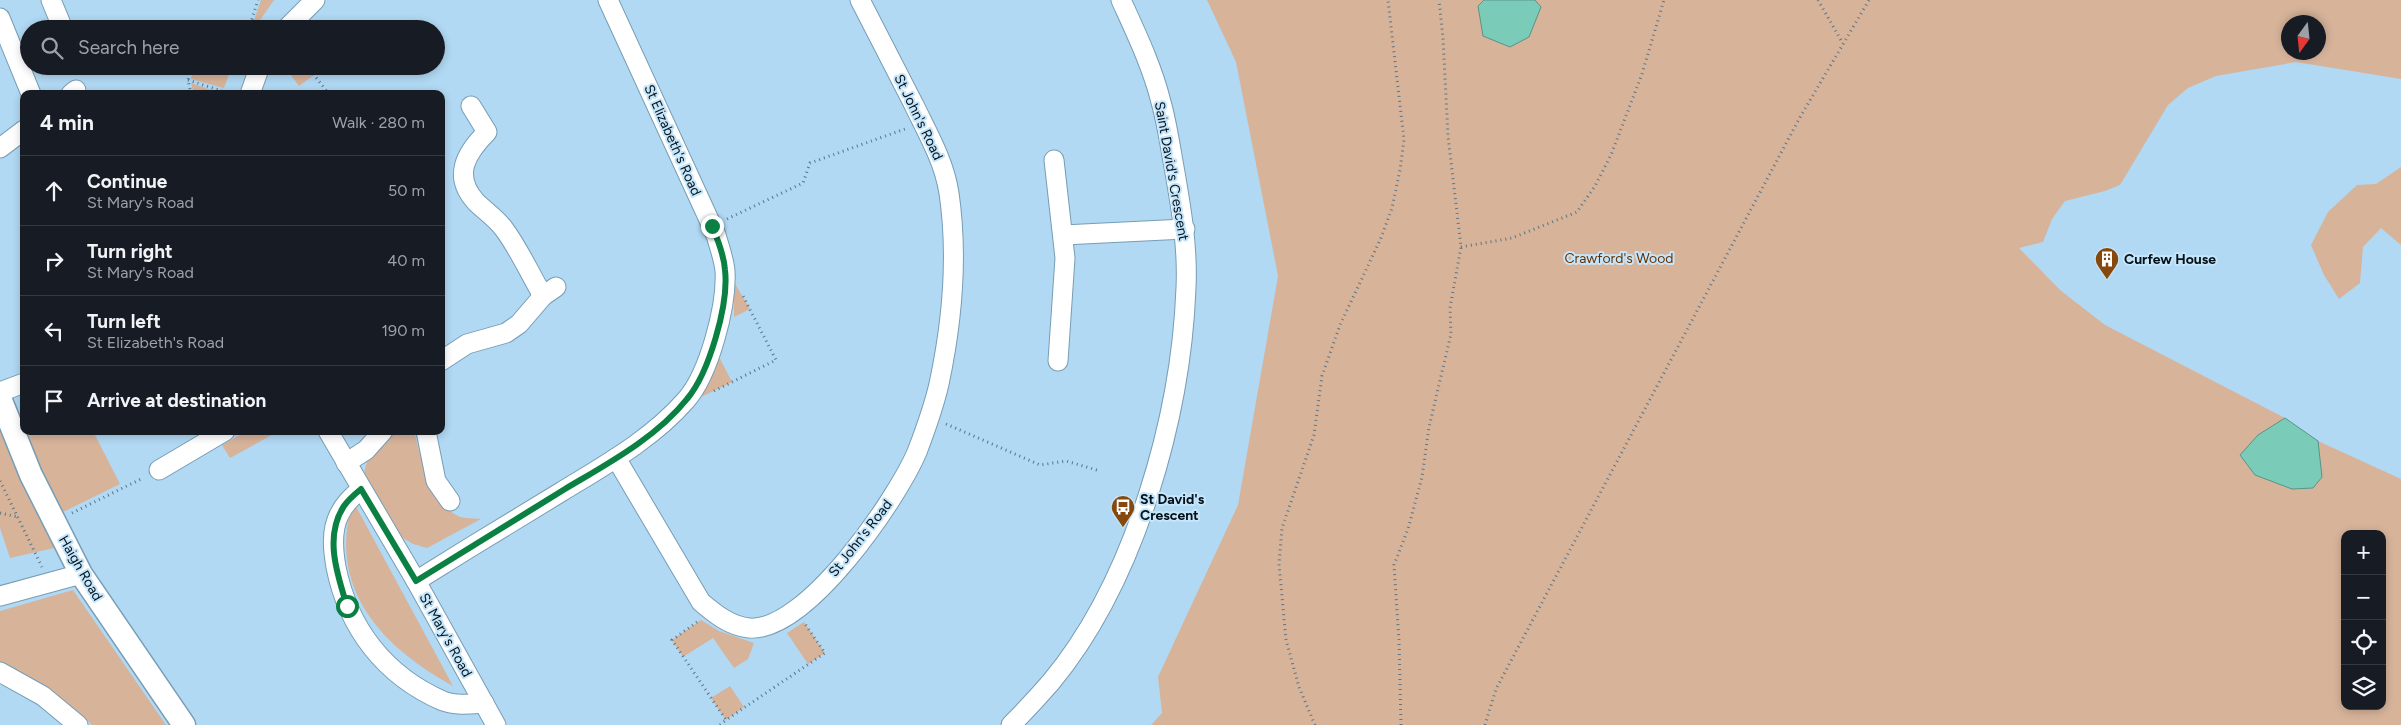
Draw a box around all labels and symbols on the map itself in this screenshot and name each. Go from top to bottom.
north arrow [2281,15,2326,60]
street label: St John's Road [890,72,947,163]
street label: St Elizabeth's Road [640,82,705,198]
street label: Saint David's Crescent [1151,100,1192,242]
route end [701,215,724,238]
building icon: Curfew House [2094,246,2120,280]
park label: Crawford's Wood [1564,250,1674,267]
place label: Curfew House [2124,251,2216,268]
place label: St David's Crescent [1140,491,1205,524]
bus stop icon: St David's Crescent [1110,494,1136,528]
street label: St John's Road [825,496,896,580]
street label: Haigh Road [55,533,106,604]
street label: St Mary's Road [415,590,476,680]
route start [336,595,359,618]

